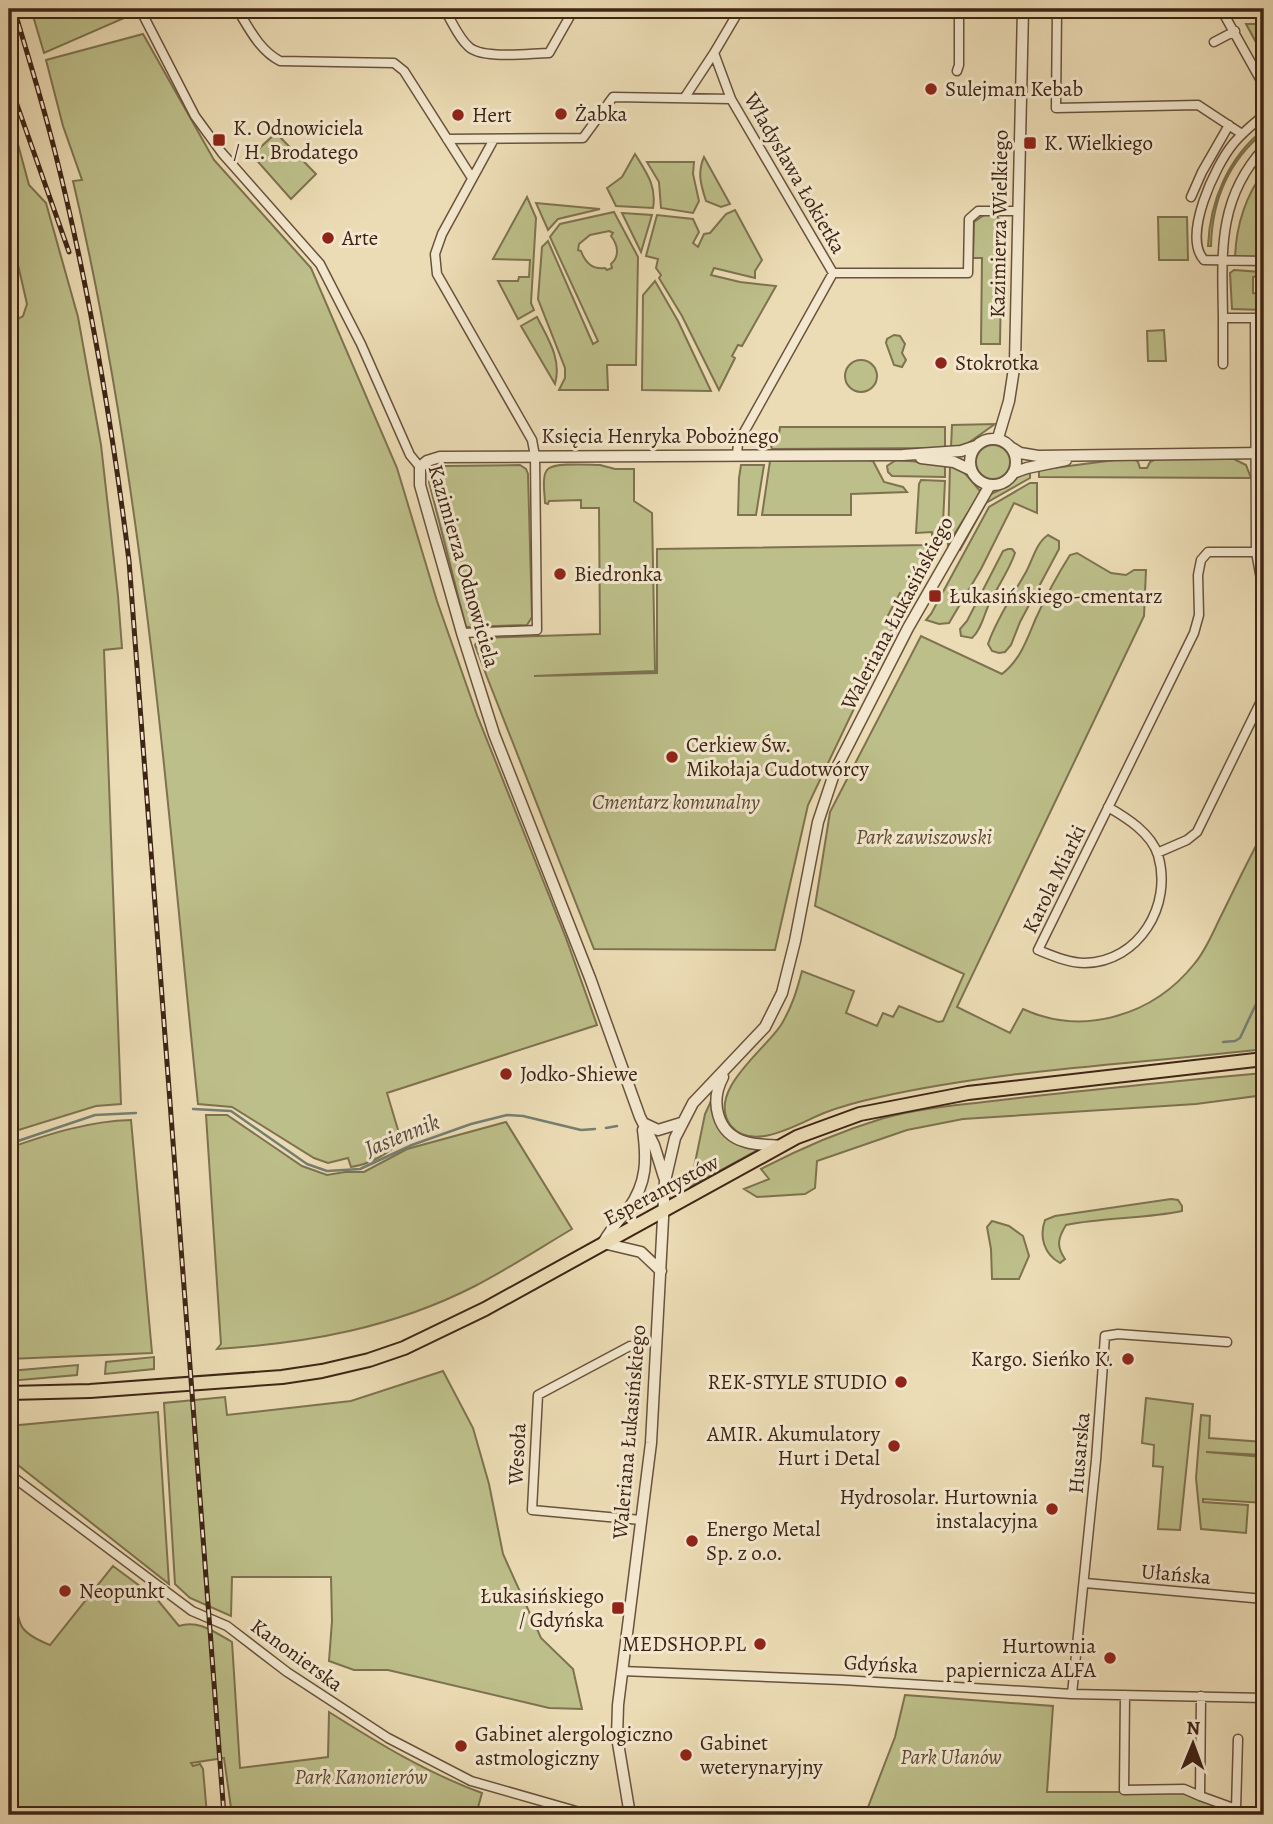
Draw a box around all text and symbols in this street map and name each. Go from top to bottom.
place label: Sulejman Kebab [945,75,1083,103]
marker: Sulejman Kebab [923,81,939,97]
street label: Władysława Łokietka [737,86,853,259]
place label: Żabka [575,100,627,128]
place label: Hert [472,101,512,129]
marker: Żabka [553,106,569,122]
marker: Hert [450,107,466,123]
place label: K. Odnowiciela / H. Brodatego [233,114,364,166]
place label: K. Wielkiego [1044,129,1153,157]
street label: Kazimierza Wielkiego [983,130,1015,318]
marker: K. Odnowiciela / H. Brodatego [211,132,227,148]
marker: K. Wielkiego [1022,135,1038,151]
place label: Arte [341,224,378,252]
marker: Arte [320,230,336,246]
place label: Stokrotka [955,349,1039,377]
marker: Stokrotka [933,355,949,371]
street label: Księcia Henryka Pobożnego [541,422,779,450]
street label: Kazimierza Odnowiciela [422,461,506,671]
street label: Waleriana Łukasińskiego [834,511,960,716]
place label: Biedronka [574,560,663,588]
marker: Biedronka [552,566,568,582]
place label: Łukasińskiego-cmentarz [949,582,1163,610]
marker: Łukasińskiego-cmentarz [927,588,943,604]
place label: Cerkiew Św. Mikołaja Cudotwórcy [686,731,869,783]
marker: Cerkiew Św. Mikołaja Cudotwórcy [664,749,680,765]
park label: Cmentarz komunalny [592,788,760,816]
street label: Karola Miarki [1016,820,1092,938]
park label: Park zawiszowski [856,823,992,851]
place label: Jodko-Shiewe [520,1060,638,1088]
marker: Jodko-Shiewe [498,1066,514,1082]
water label: Jasiennik [359,1106,444,1164]
street label: Esperantystów [598,1148,724,1232]
street label: Waleriana Łukasińskiego [606,1324,652,1541]
place label: Kargo. Sieńko K. [971,1345,1114,1373]
marker: Kargo. Sieńko K. [1120,1351,1136,1367]
place label: REK-STYLE STUDIO [707,1368,887,1396]
marker: REK-STYLE STUDIO [893,1374,909,1390]
street label: Husarska [1061,1411,1097,1495]
place label: AMIR. Akumulatory Hurt i Detal [706,1420,881,1472]
street label: Wesoła [501,1422,533,1487]
marker: AMIR. Akumulatory Hurt i Detal [886,1438,902,1454]
place label: Hydrosolar. Hurtownia instalacyjna [840,1483,1038,1535]
marker: Hydrosolar. Hurtownia instalacyjna [1044,1501,1060,1517]
place label: Energo Metal Sp. z o.o. [706,1515,821,1567]
marker: Energo Metal Sp. z o.o. [684,1533,700,1549]
street label: Ułańska [1140,1557,1212,1591]
place label: Neopunkt [79,1577,165,1605]
place label: Łukasińskiego / Gdyńska [480,1582,604,1634]
marker: Neopunkt [57,1583,73,1599]
marker: Łukasińskiego / Gdyńska [610,1600,626,1616]
street label: Kanonierska [245,1612,349,1698]
place label: MEDSHOP.PL [622,1630,746,1658]
place label: Hurtownia papiernicza ALFA [946,1632,1097,1684]
marker: MEDSHOP.PL [752,1636,768,1652]
street label: Gdyńska [843,1648,919,1680]
marker: Hurtownia papiernicza ALFA [1102,1650,1118,1666]
north arrow [1158,1708,1228,1778]
text: N [1186,1715,1201,1741]
place label: Gabinet alergologiczno astmologiczny [475,1720,673,1772]
place label: Gabinet weterynaryjny [699,1729,823,1781]
marker: Gabinet alergologiczno astmologiczny [453,1738,469,1754]
park label: Park Ułanów [900,1743,1002,1771]
marker: Gabinet weterynaryjny [678,1747,694,1763]
park label: Park Kanonierów [295,1763,428,1791]

